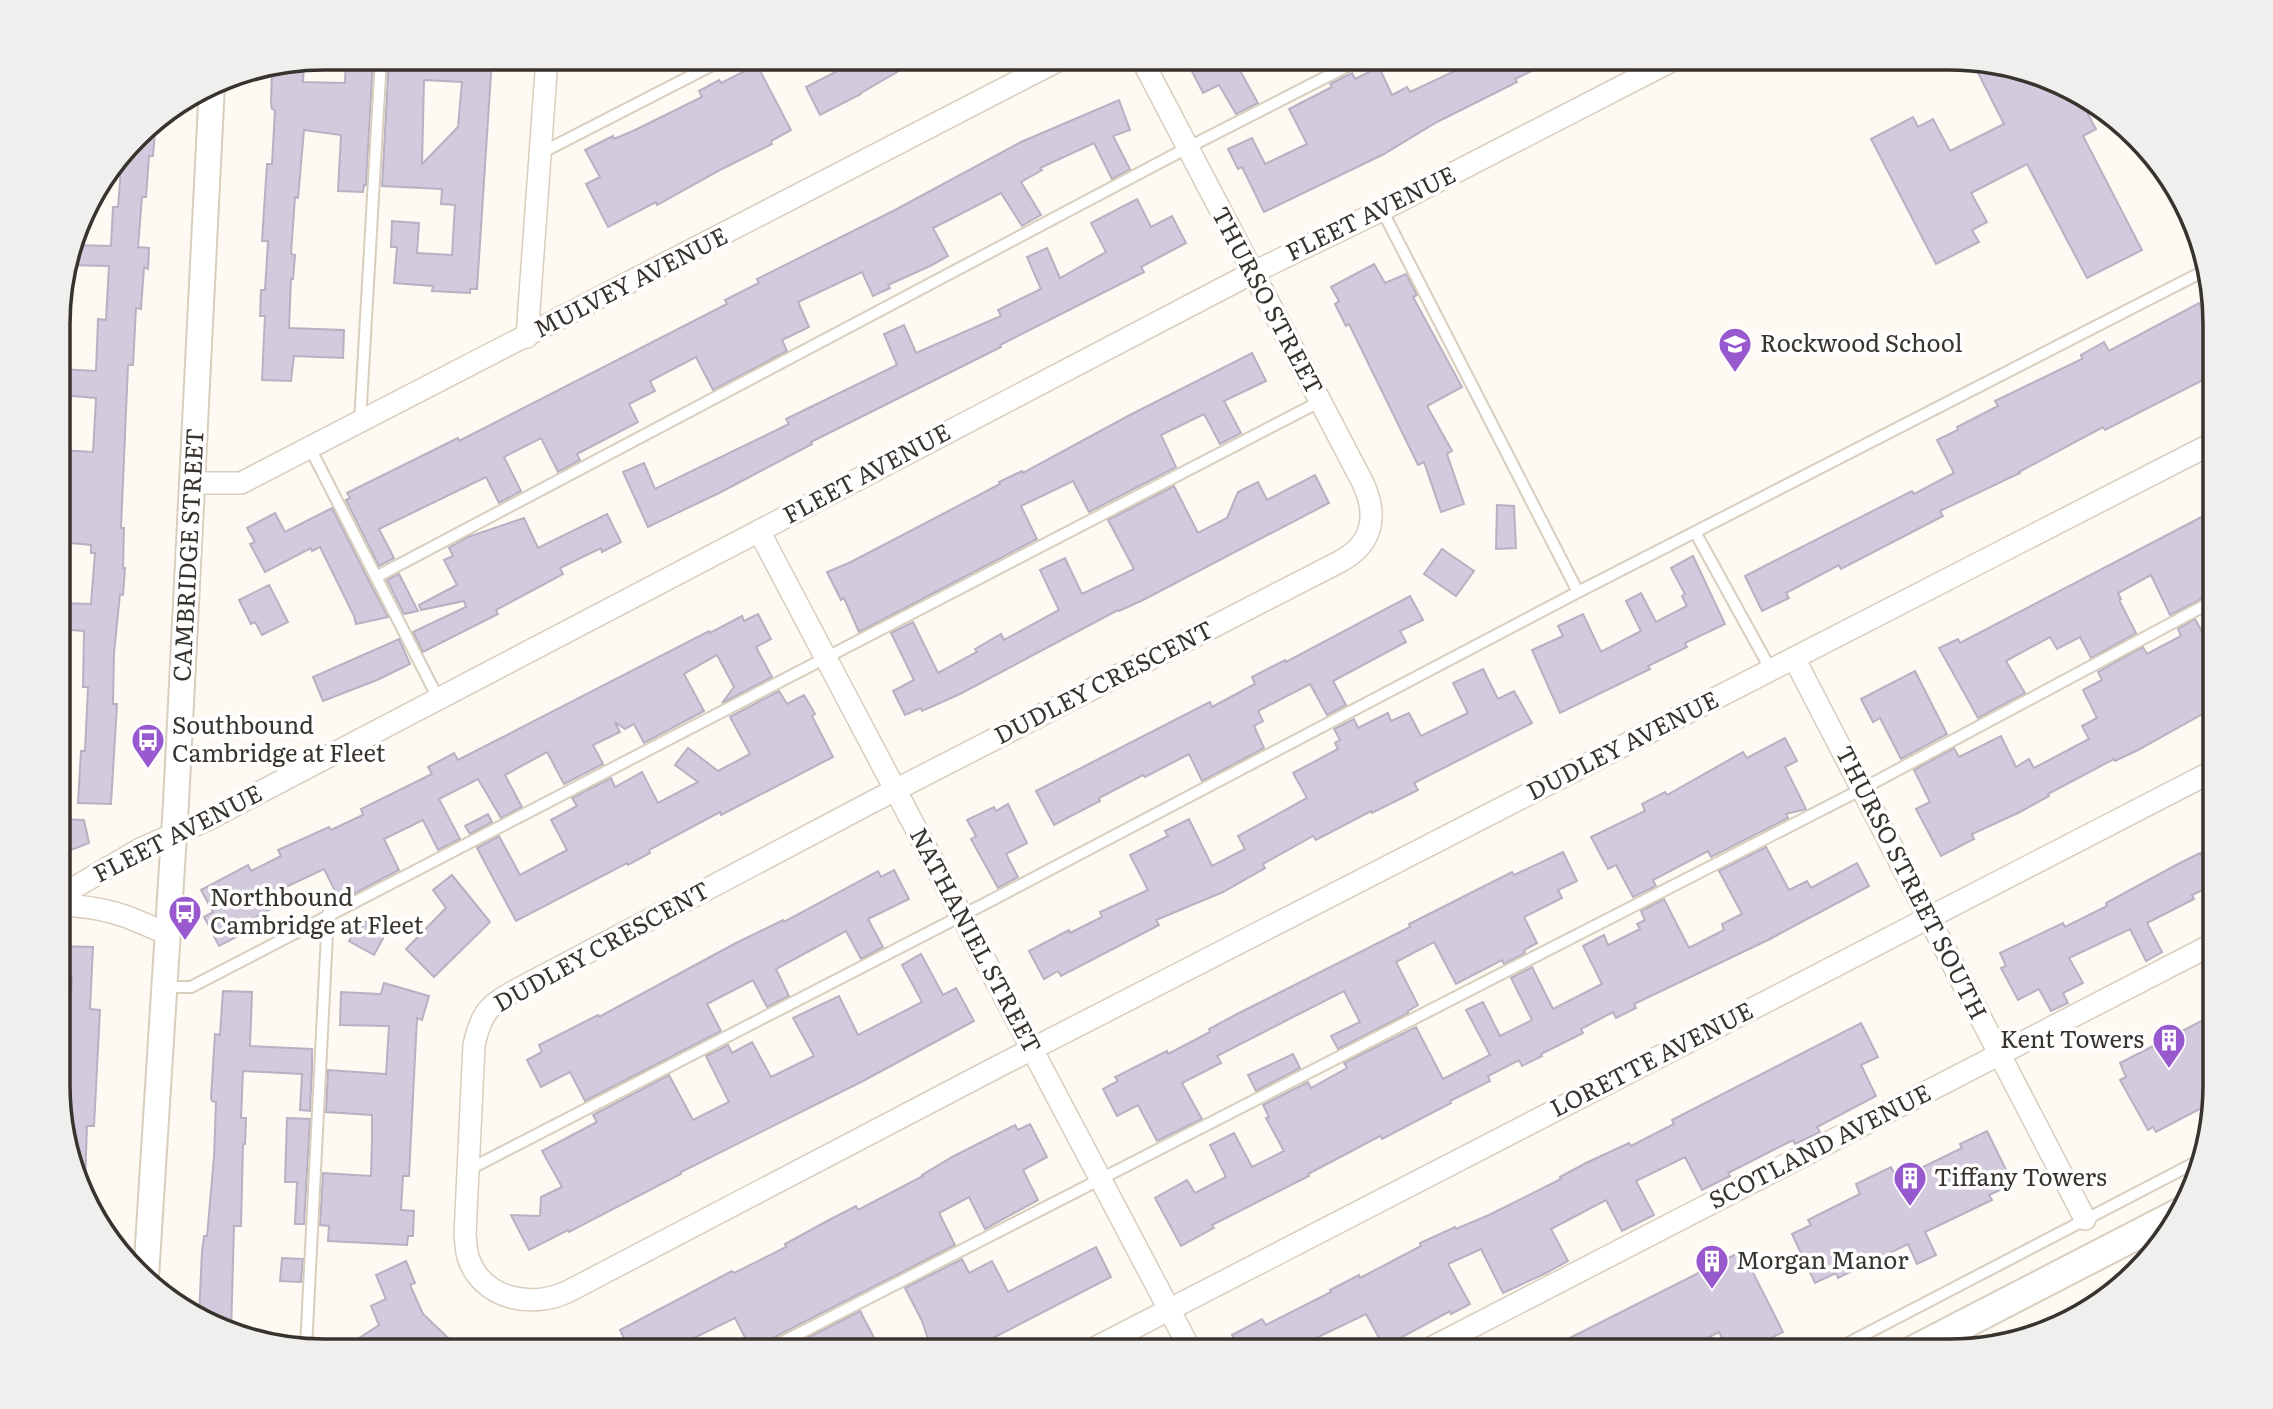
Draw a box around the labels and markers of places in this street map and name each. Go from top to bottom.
place label: Rockwood School [1760,324,1962,359]
school or university icon: Rockwood School [1716,325,1754,374]
place label: Southbound Cambridge at Fleet [172,706,386,769]
bus stop icon: Southbound Cambridge at Fleet [129,721,167,770]
place label: Northbound Cambridge at Fleet [210,878,424,941]
bus stop icon: Northbound Cambridge at Fleet [166,893,204,942]
place label: Kent Towers [2000,1020,2144,1055]
building icon: Kent Towers [2150,1021,2188,1070]
place label: Tiffany Towers [1934,1158,2107,1193]
building icon: Tiffany Towers [1891,1159,1929,1208]
place label: Morgan Manor [1736,1241,1909,1276]
building icon: Morgan Manor [1693,1242,1731,1291]

